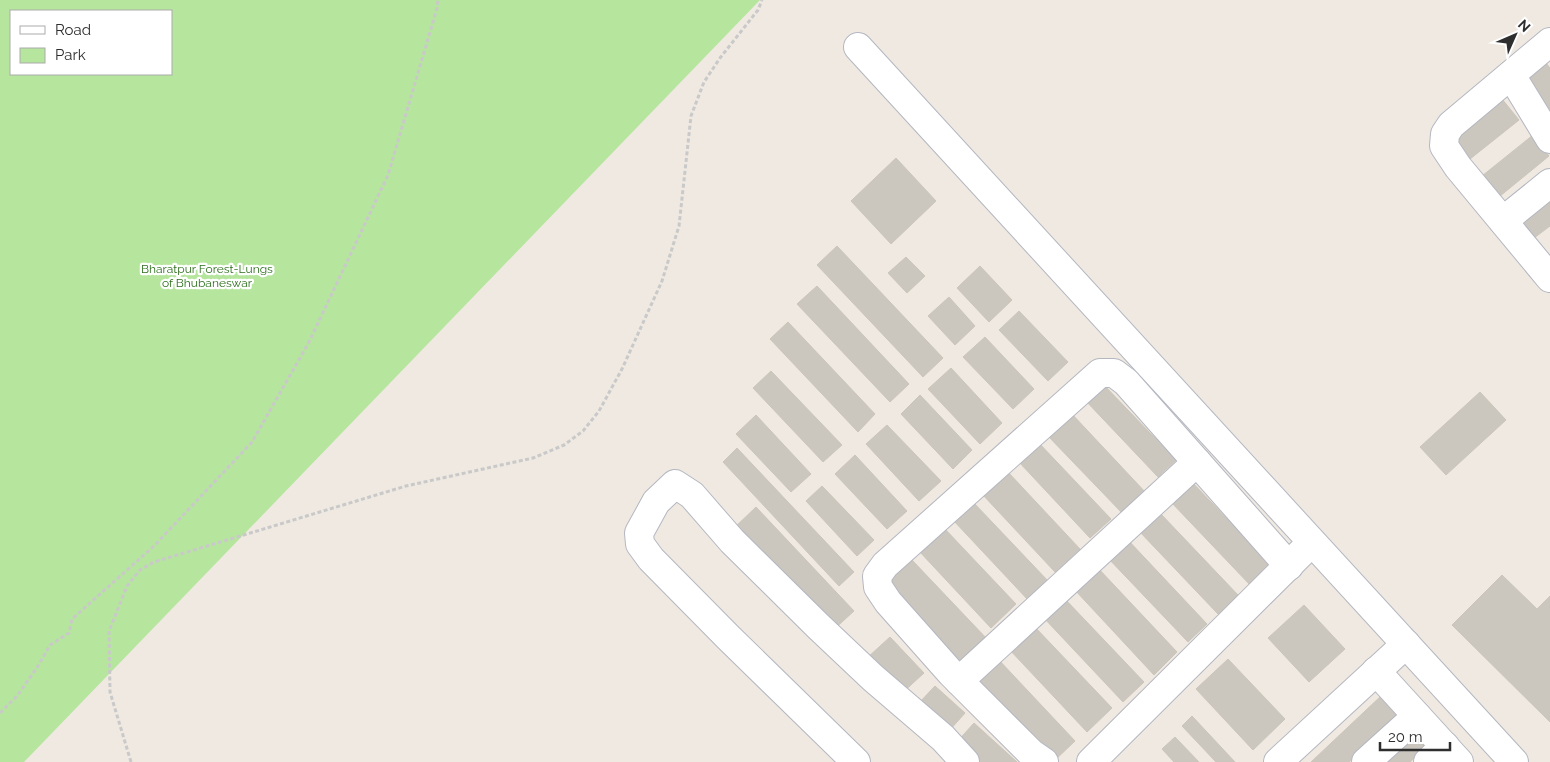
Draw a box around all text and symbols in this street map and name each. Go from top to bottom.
legend [10,10,172,75]
north arrow [1490,10,1540,60]
text: N [1515,16,1534,35]
text: Road [55,21,91,39]
text: Park [55,46,86,64]
park label: Bharatpur Forest-Lungs of Bhubaneswar [141,262,273,290]
scale bar [1380,720,1450,752]
text: 20 m [1388,728,1423,746]

